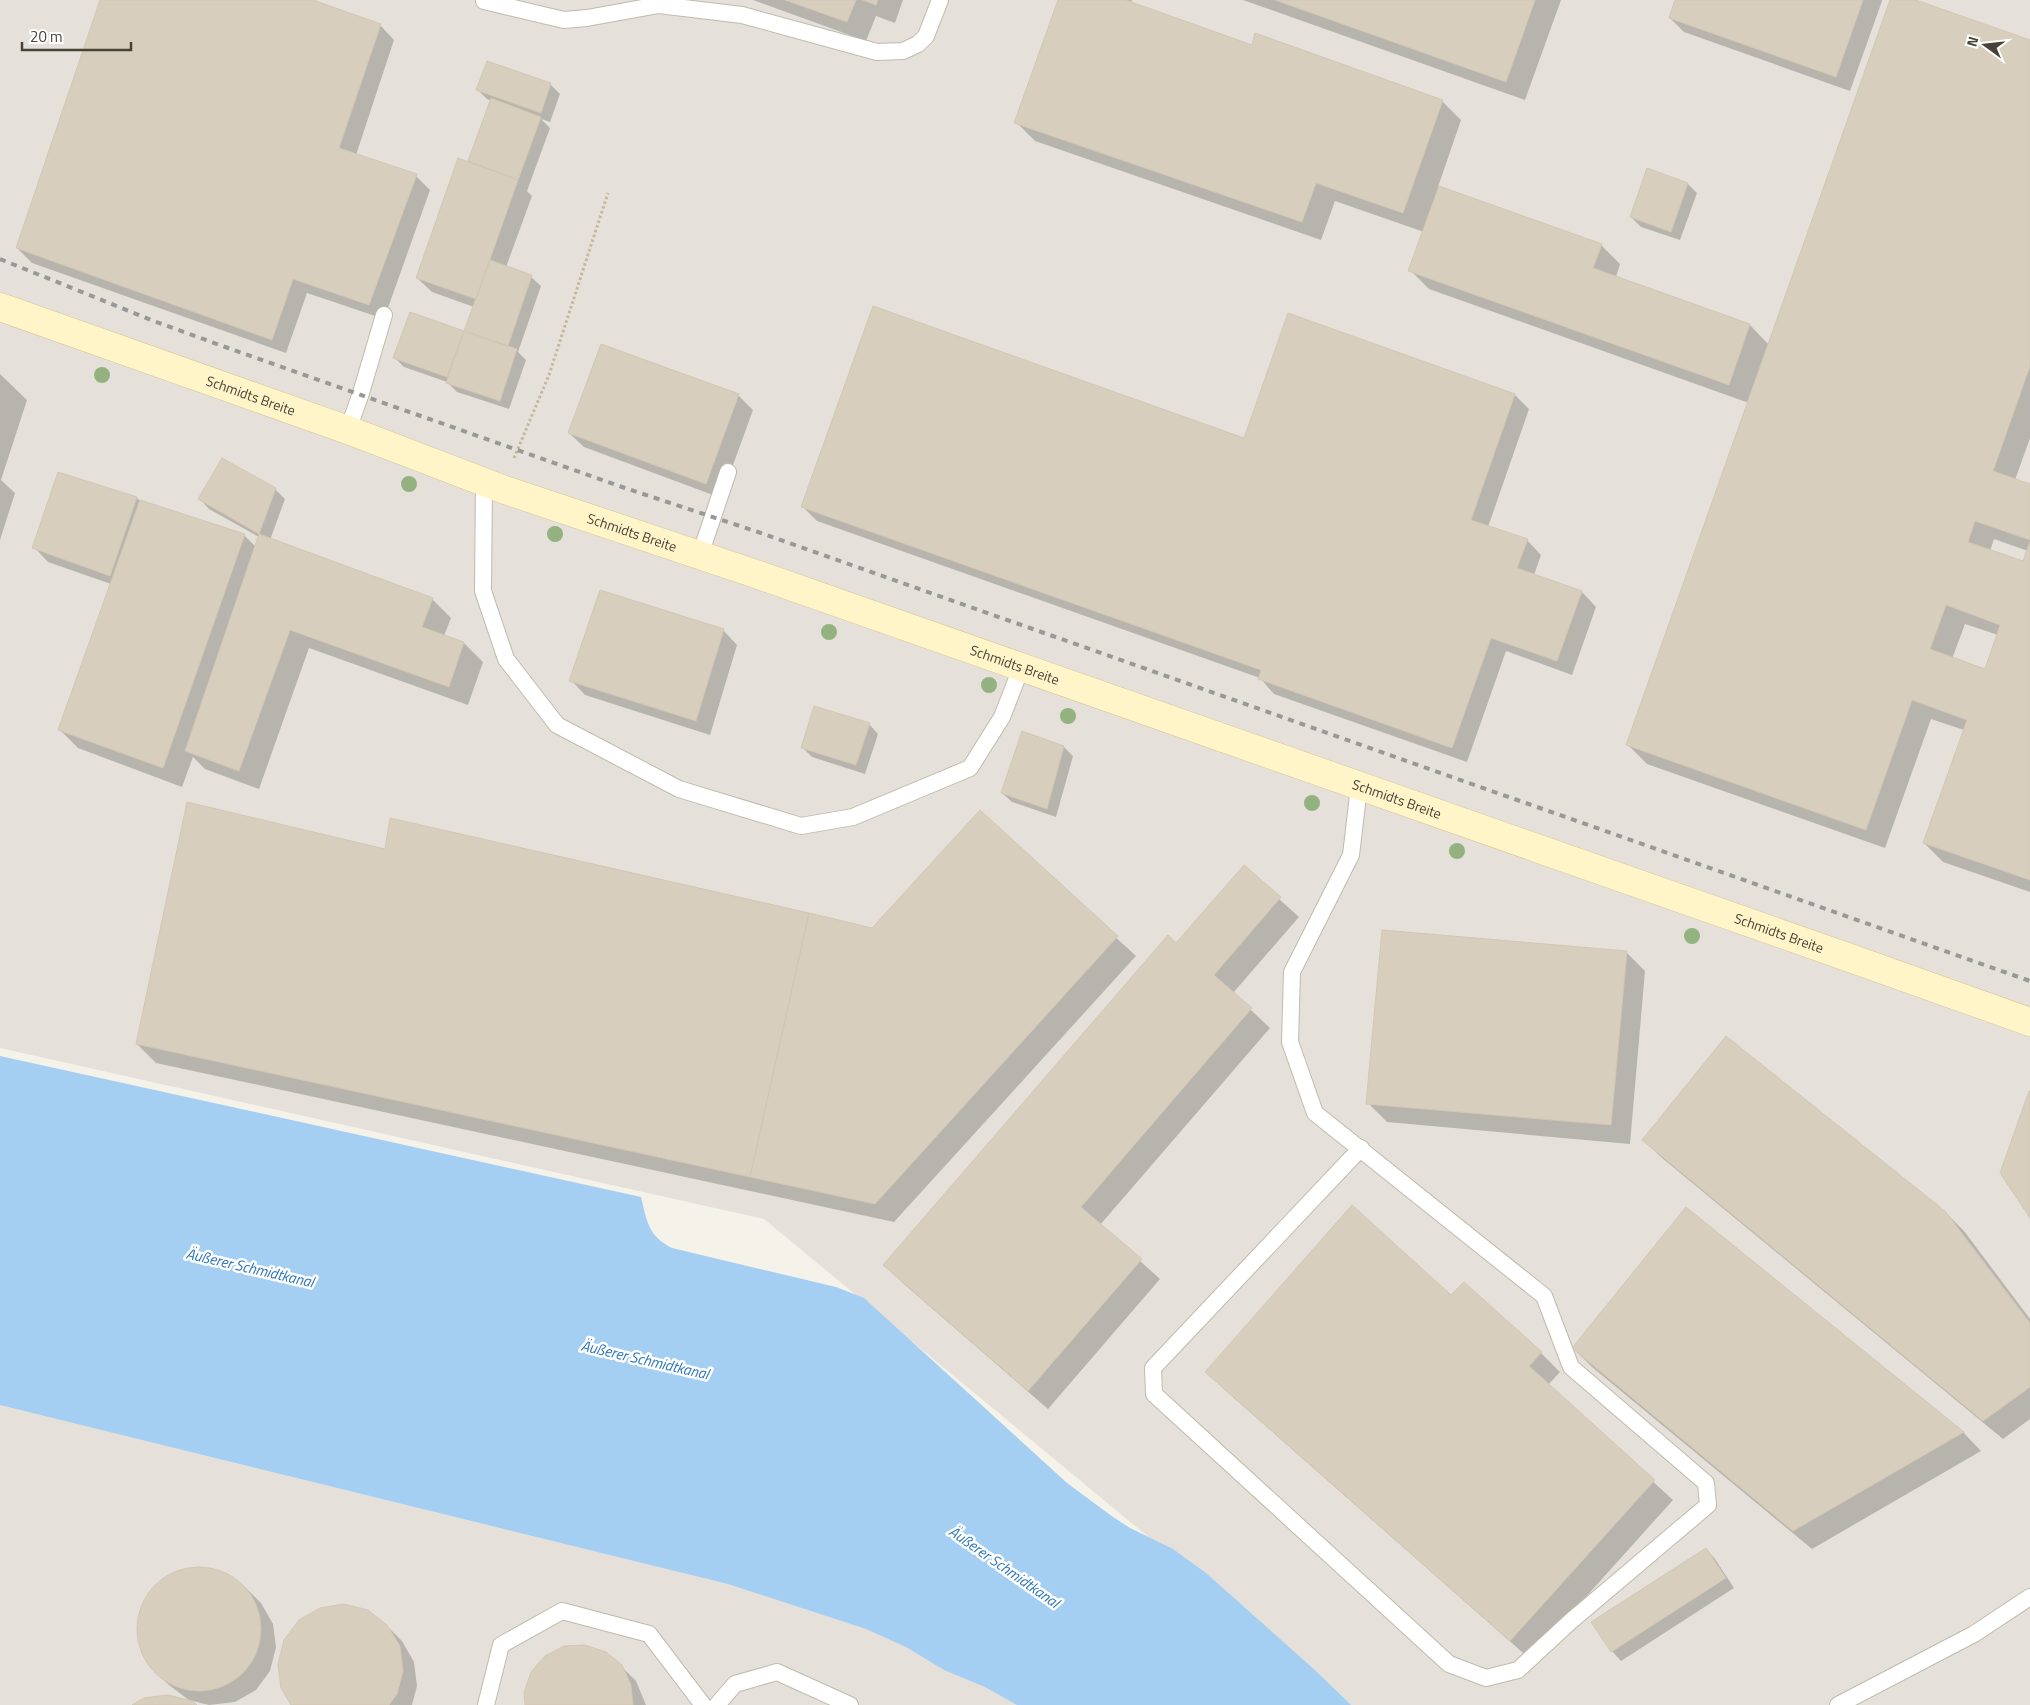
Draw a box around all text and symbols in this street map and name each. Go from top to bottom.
scale bar [22,20,131,52]
north arrow [1960,20,2010,70]
text: 20 m [30,25,63,48]
text: N [1961,34,1983,49]
street label: Schmidts Breite [203,370,299,421]
street label: Schmidts Breite [584,507,680,557]
street label: Schmidts Breite [967,639,1062,690]
street label: Schmidts Breite [1349,773,1445,824]
street label: Schmidts Breite [1732,907,1827,958]
water label: Äußerer Schmidtkanal [184,1242,318,1294]
water label: Äußerer Schmidtkanal [579,1334,713,1386]
water label: Äußerer Schmidtkanal [944,1520,1066,1614]

